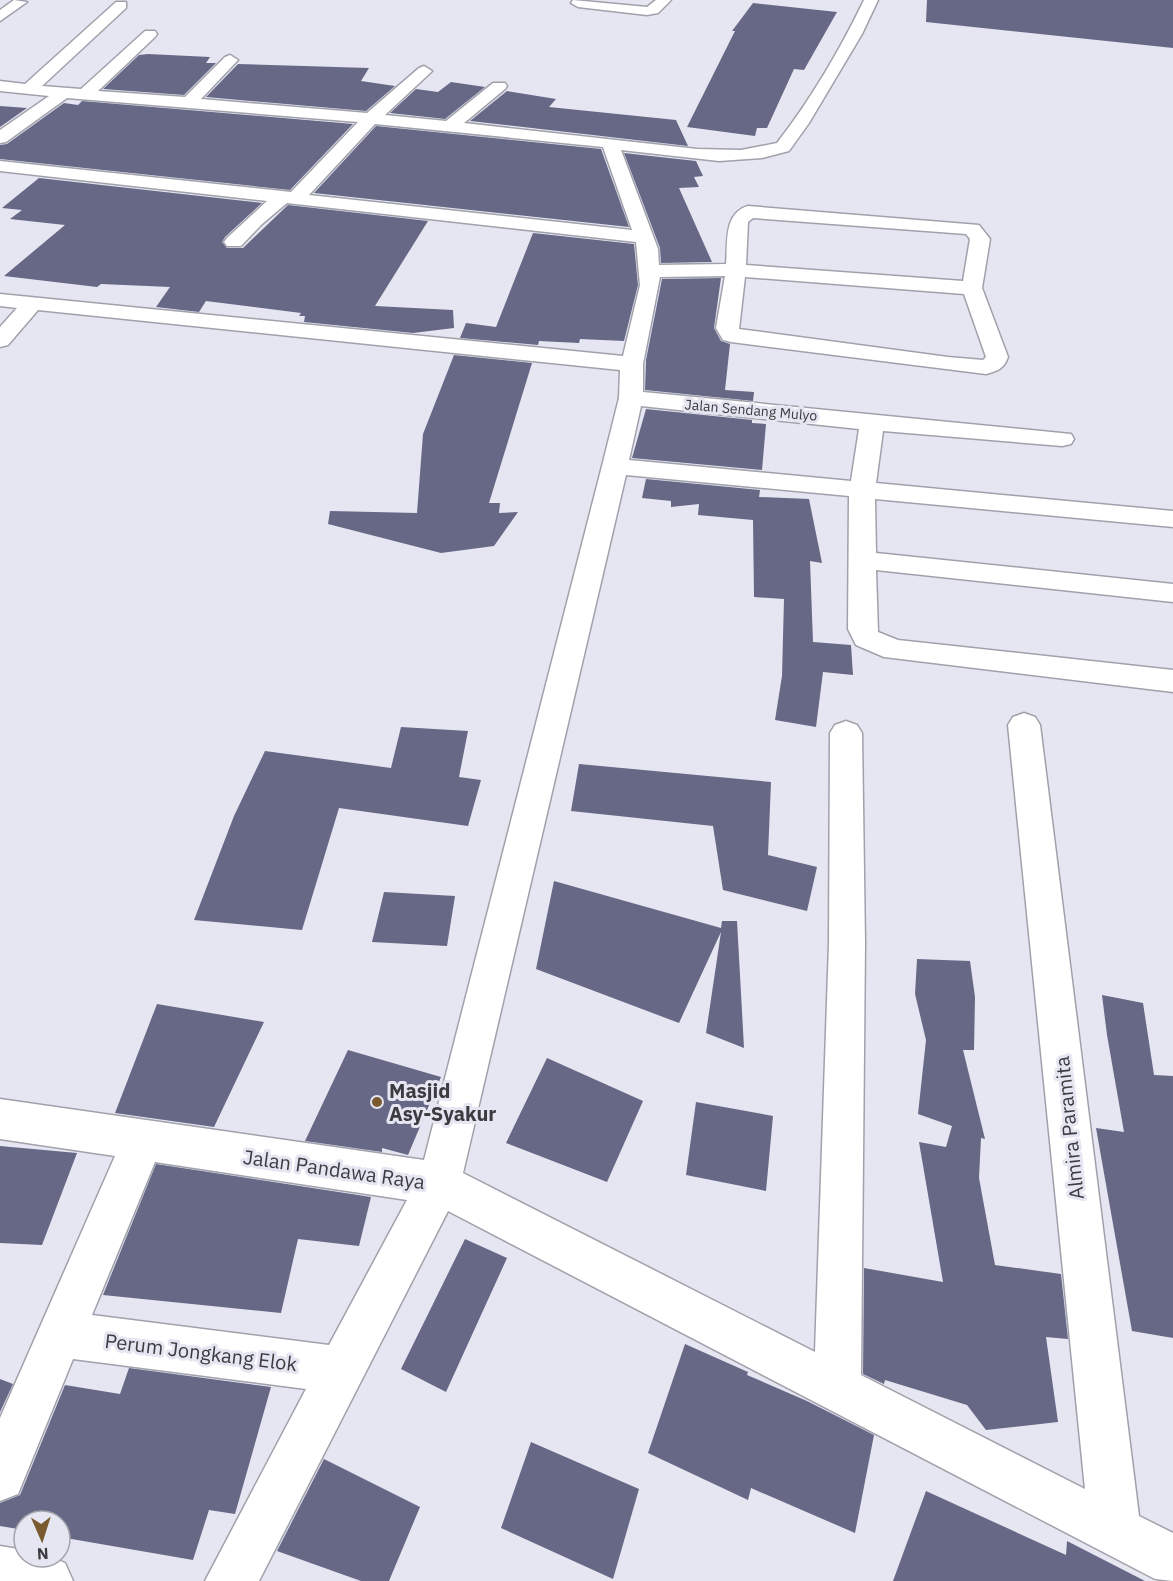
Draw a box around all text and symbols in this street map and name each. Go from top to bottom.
street label: Jalan Sendang Mulyo [684,395,818,425]
street label: Almira Paramita [1048,1055,1090,1201]
place label: Masjid Asy-Syakur [389,1077,496,1127]
marker: Masjid Asy-Syakur [370,1095,384,1109]
street label: Jalan Pandawa Raya [241,1143,427,1195]
street label: Perum Jongkang Elok [103,1327,299,1377]
north arrow [12,1509,72,1569]
text: N [36,1544,49,1564]

